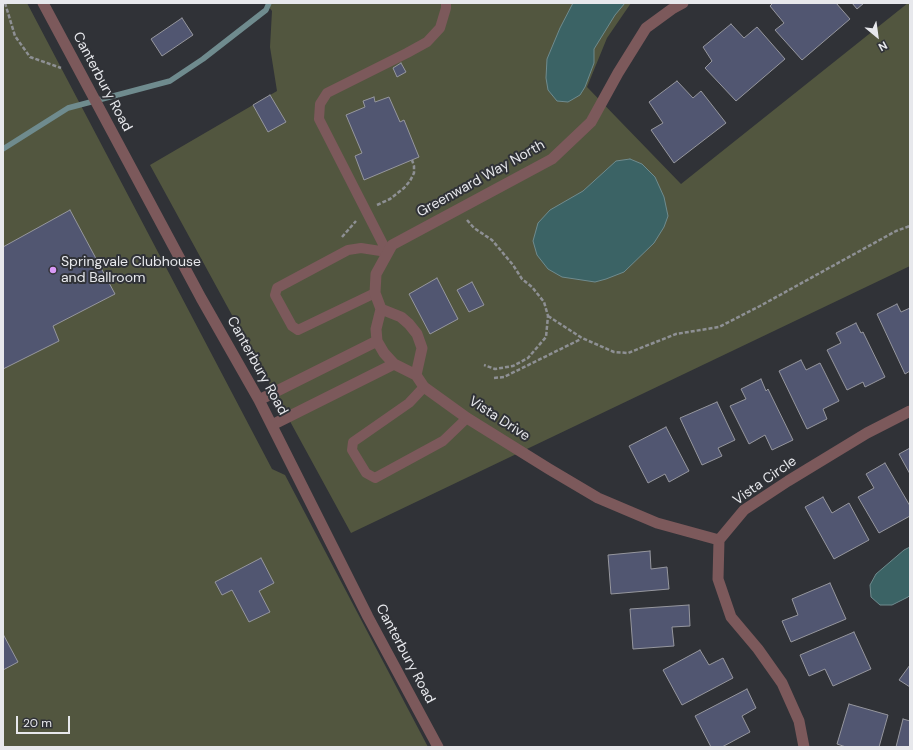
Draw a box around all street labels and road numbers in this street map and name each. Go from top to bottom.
street label: Canterbury Road [69,29,135,135]
street label: Greenward Way North [414,137,548,221]
street label: Canterbury Road [223,314,291,418]
street label: Vista Drive [465,393,533,445]
street label: Vista Circle [730,453,800,509]
street label: Canterbury Road [372,601,438,707]

